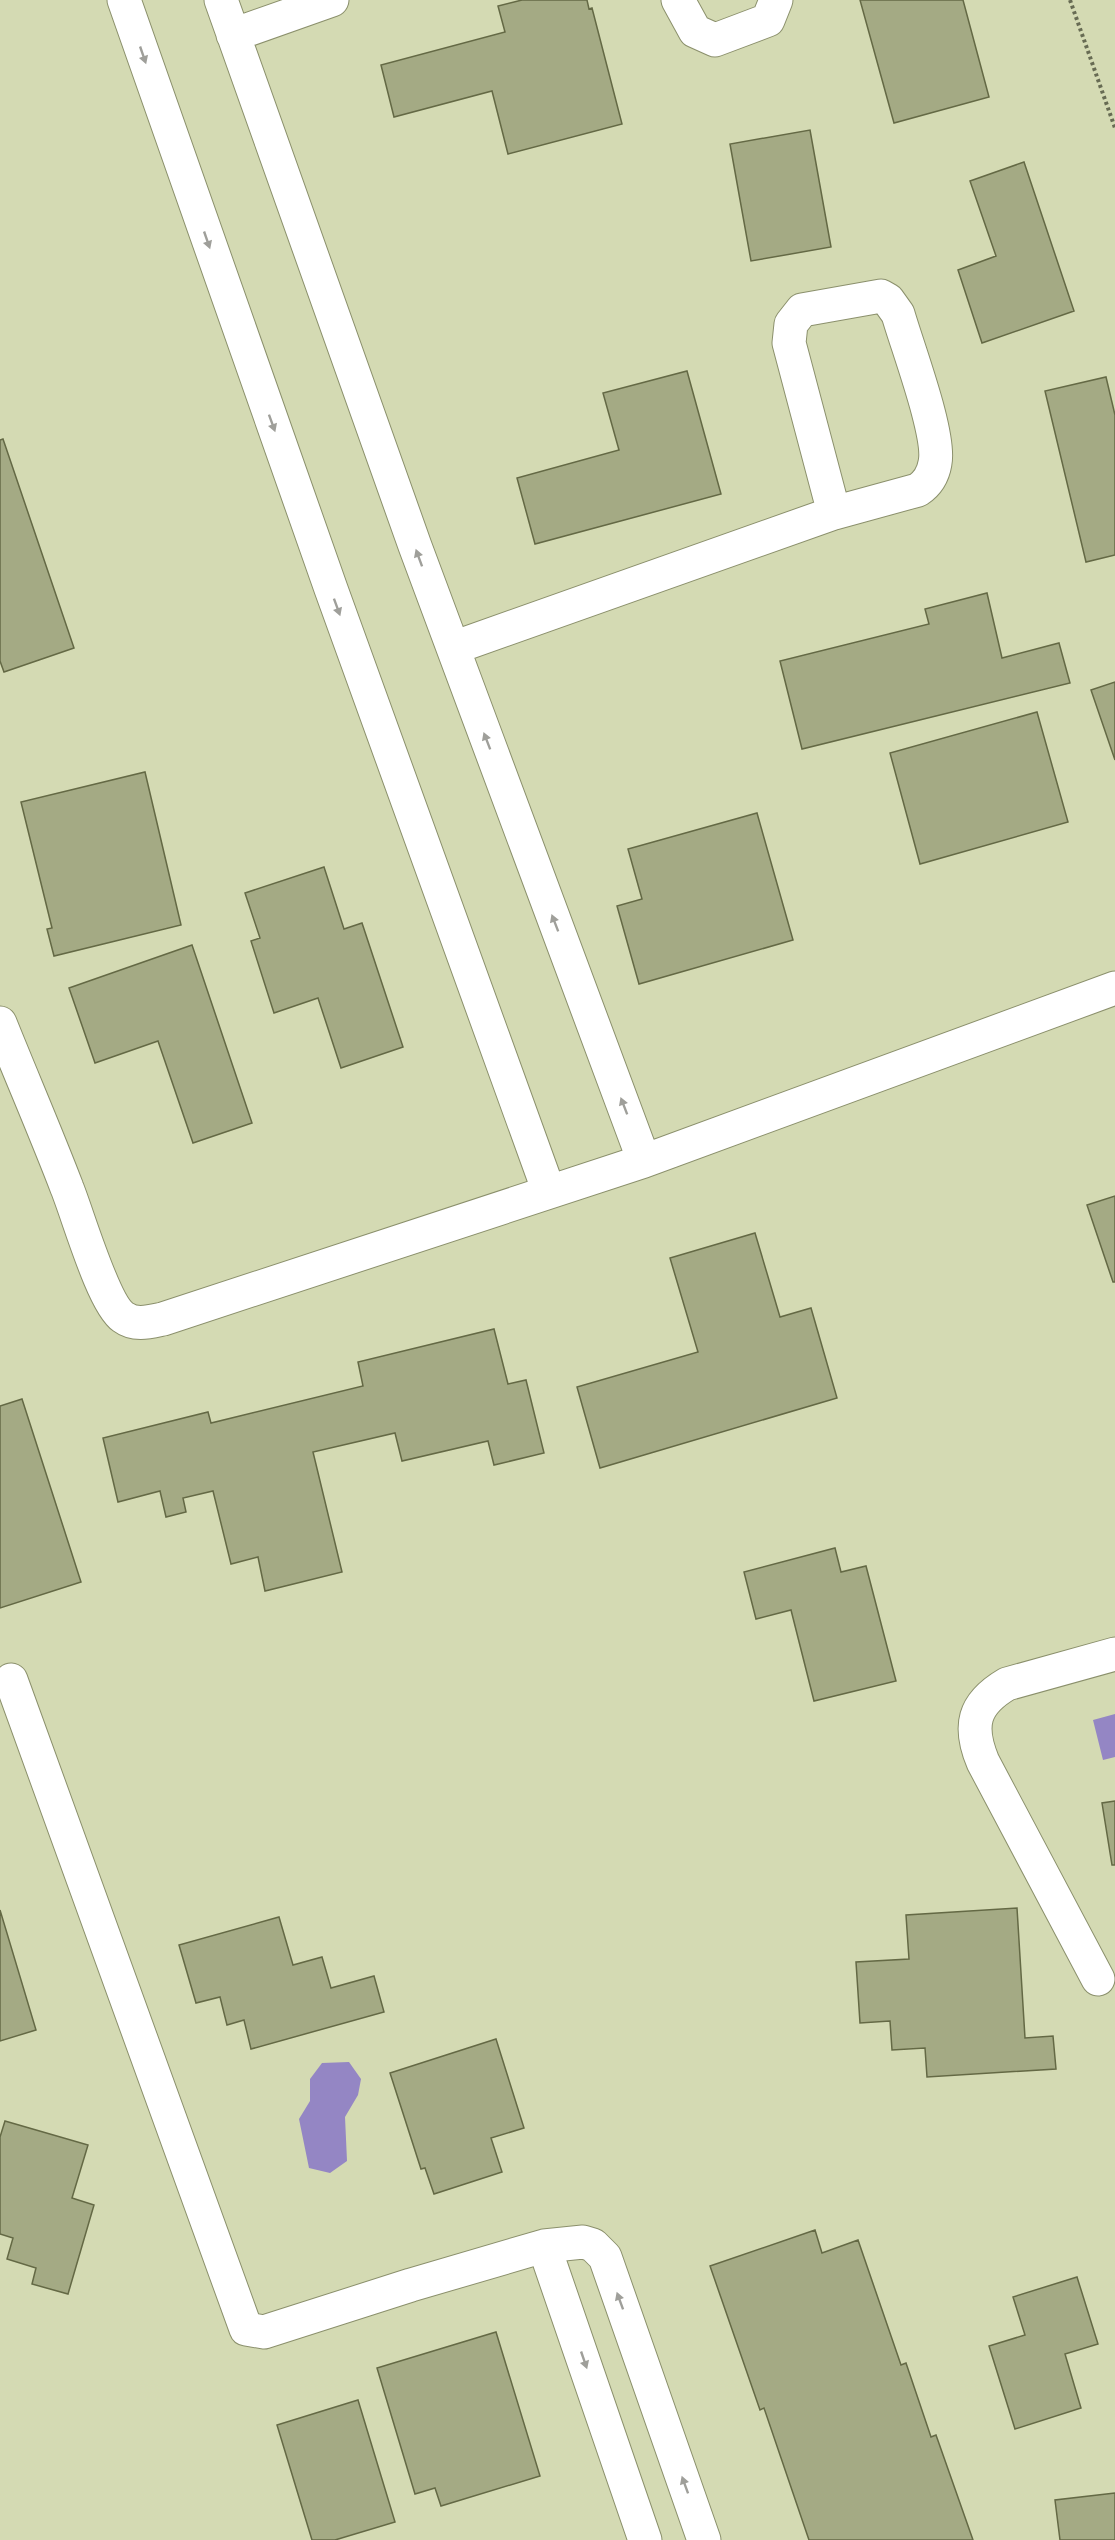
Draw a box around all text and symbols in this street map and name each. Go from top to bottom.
one-way arrow [139,46,149,64]
one-way arrow [202,231,212,249]
one-way arrow [267,415,277,433]
one-way arrow [414,549,423,567]
one-way arrow [333,598,343,616]
one-way arrow [482,731,492,749]
one-way arrow [550,914,560,932]
one-way arrow [618,1097,628,1115]
one-way arrow [615,2292,625,2310]
one-way arrow [579,2351,589,2369]
one-way arrow [680,2475,690,2493]

